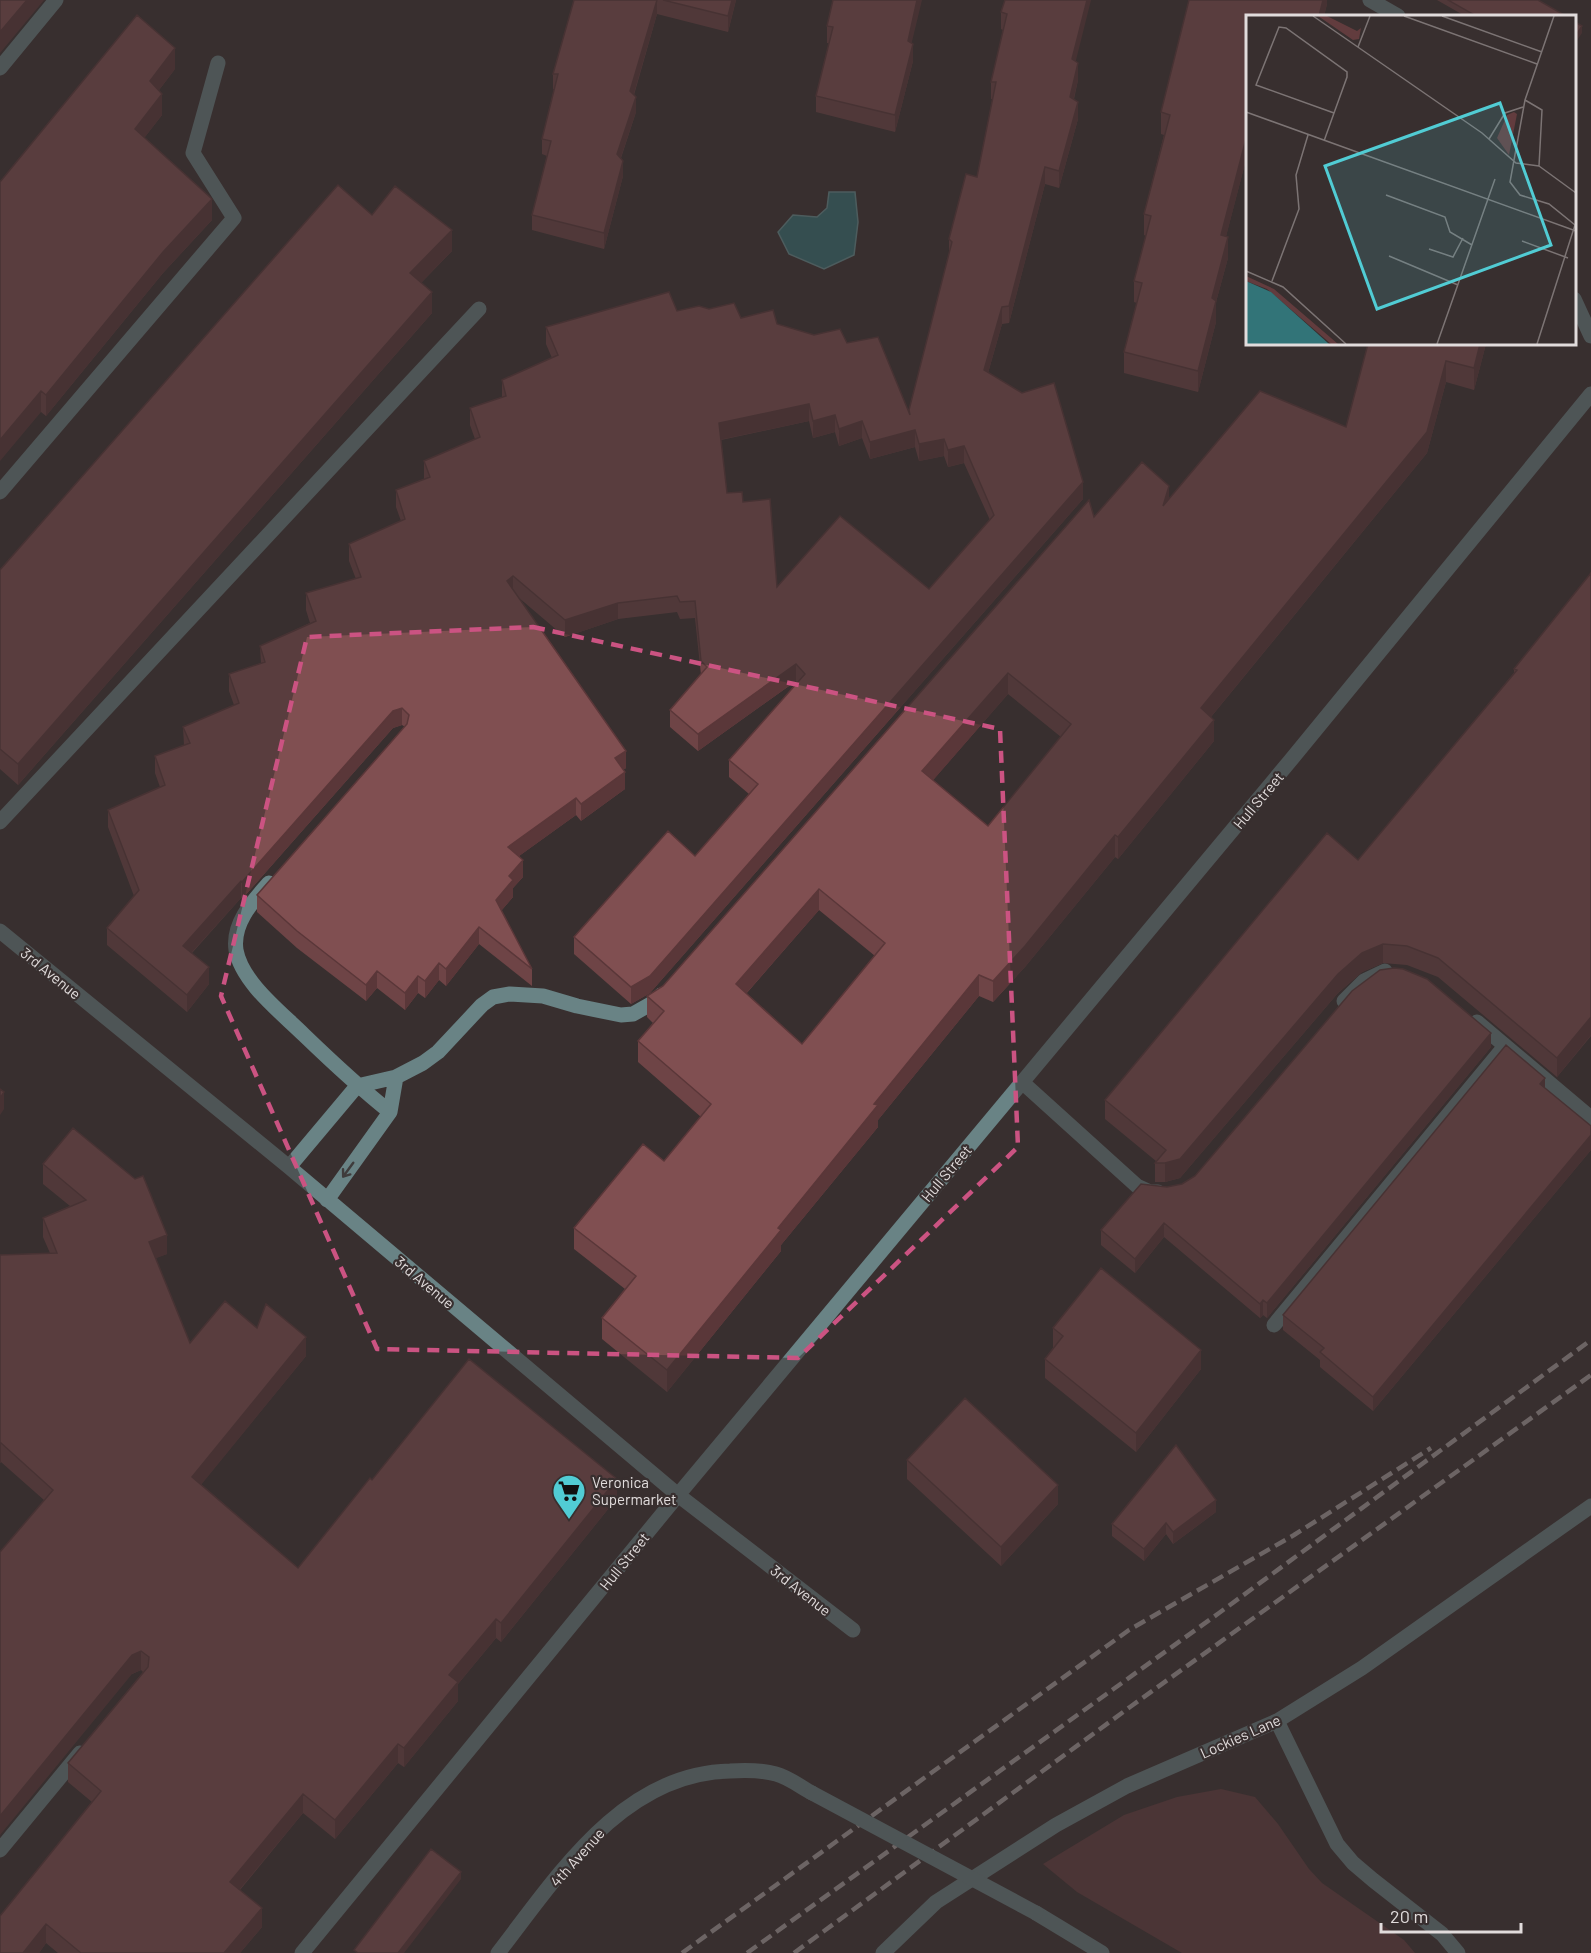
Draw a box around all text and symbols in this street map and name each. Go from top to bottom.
inset map [1246,15,1576,345]
street label: Hull Street [1229,768,1287,832]
street label: 3rd Avenue [17,943,85,1003]
street label: Hull Street [917,1141,975,1205]
one-way arrow [342,1162,354,1178]
street label: 3rd Avenue [392,1252,458,1312]
supermarket icon: Veronica Supermarket [551,1473,587,1520]
place label: Veronica Supermarket [592,1473,677,1508]
street label: Hull Street [595,1529,653,1593]
street label: 3rd Avenue [767,1561,835,1619]
street label: Lockies Lane [1197,1710,1283,1762]
street label: 4th Avenue [546,1824,608,1890]
scale bar [1381,1896,1520,1934]
text: 20 m [1390,1905,1428,1927]

